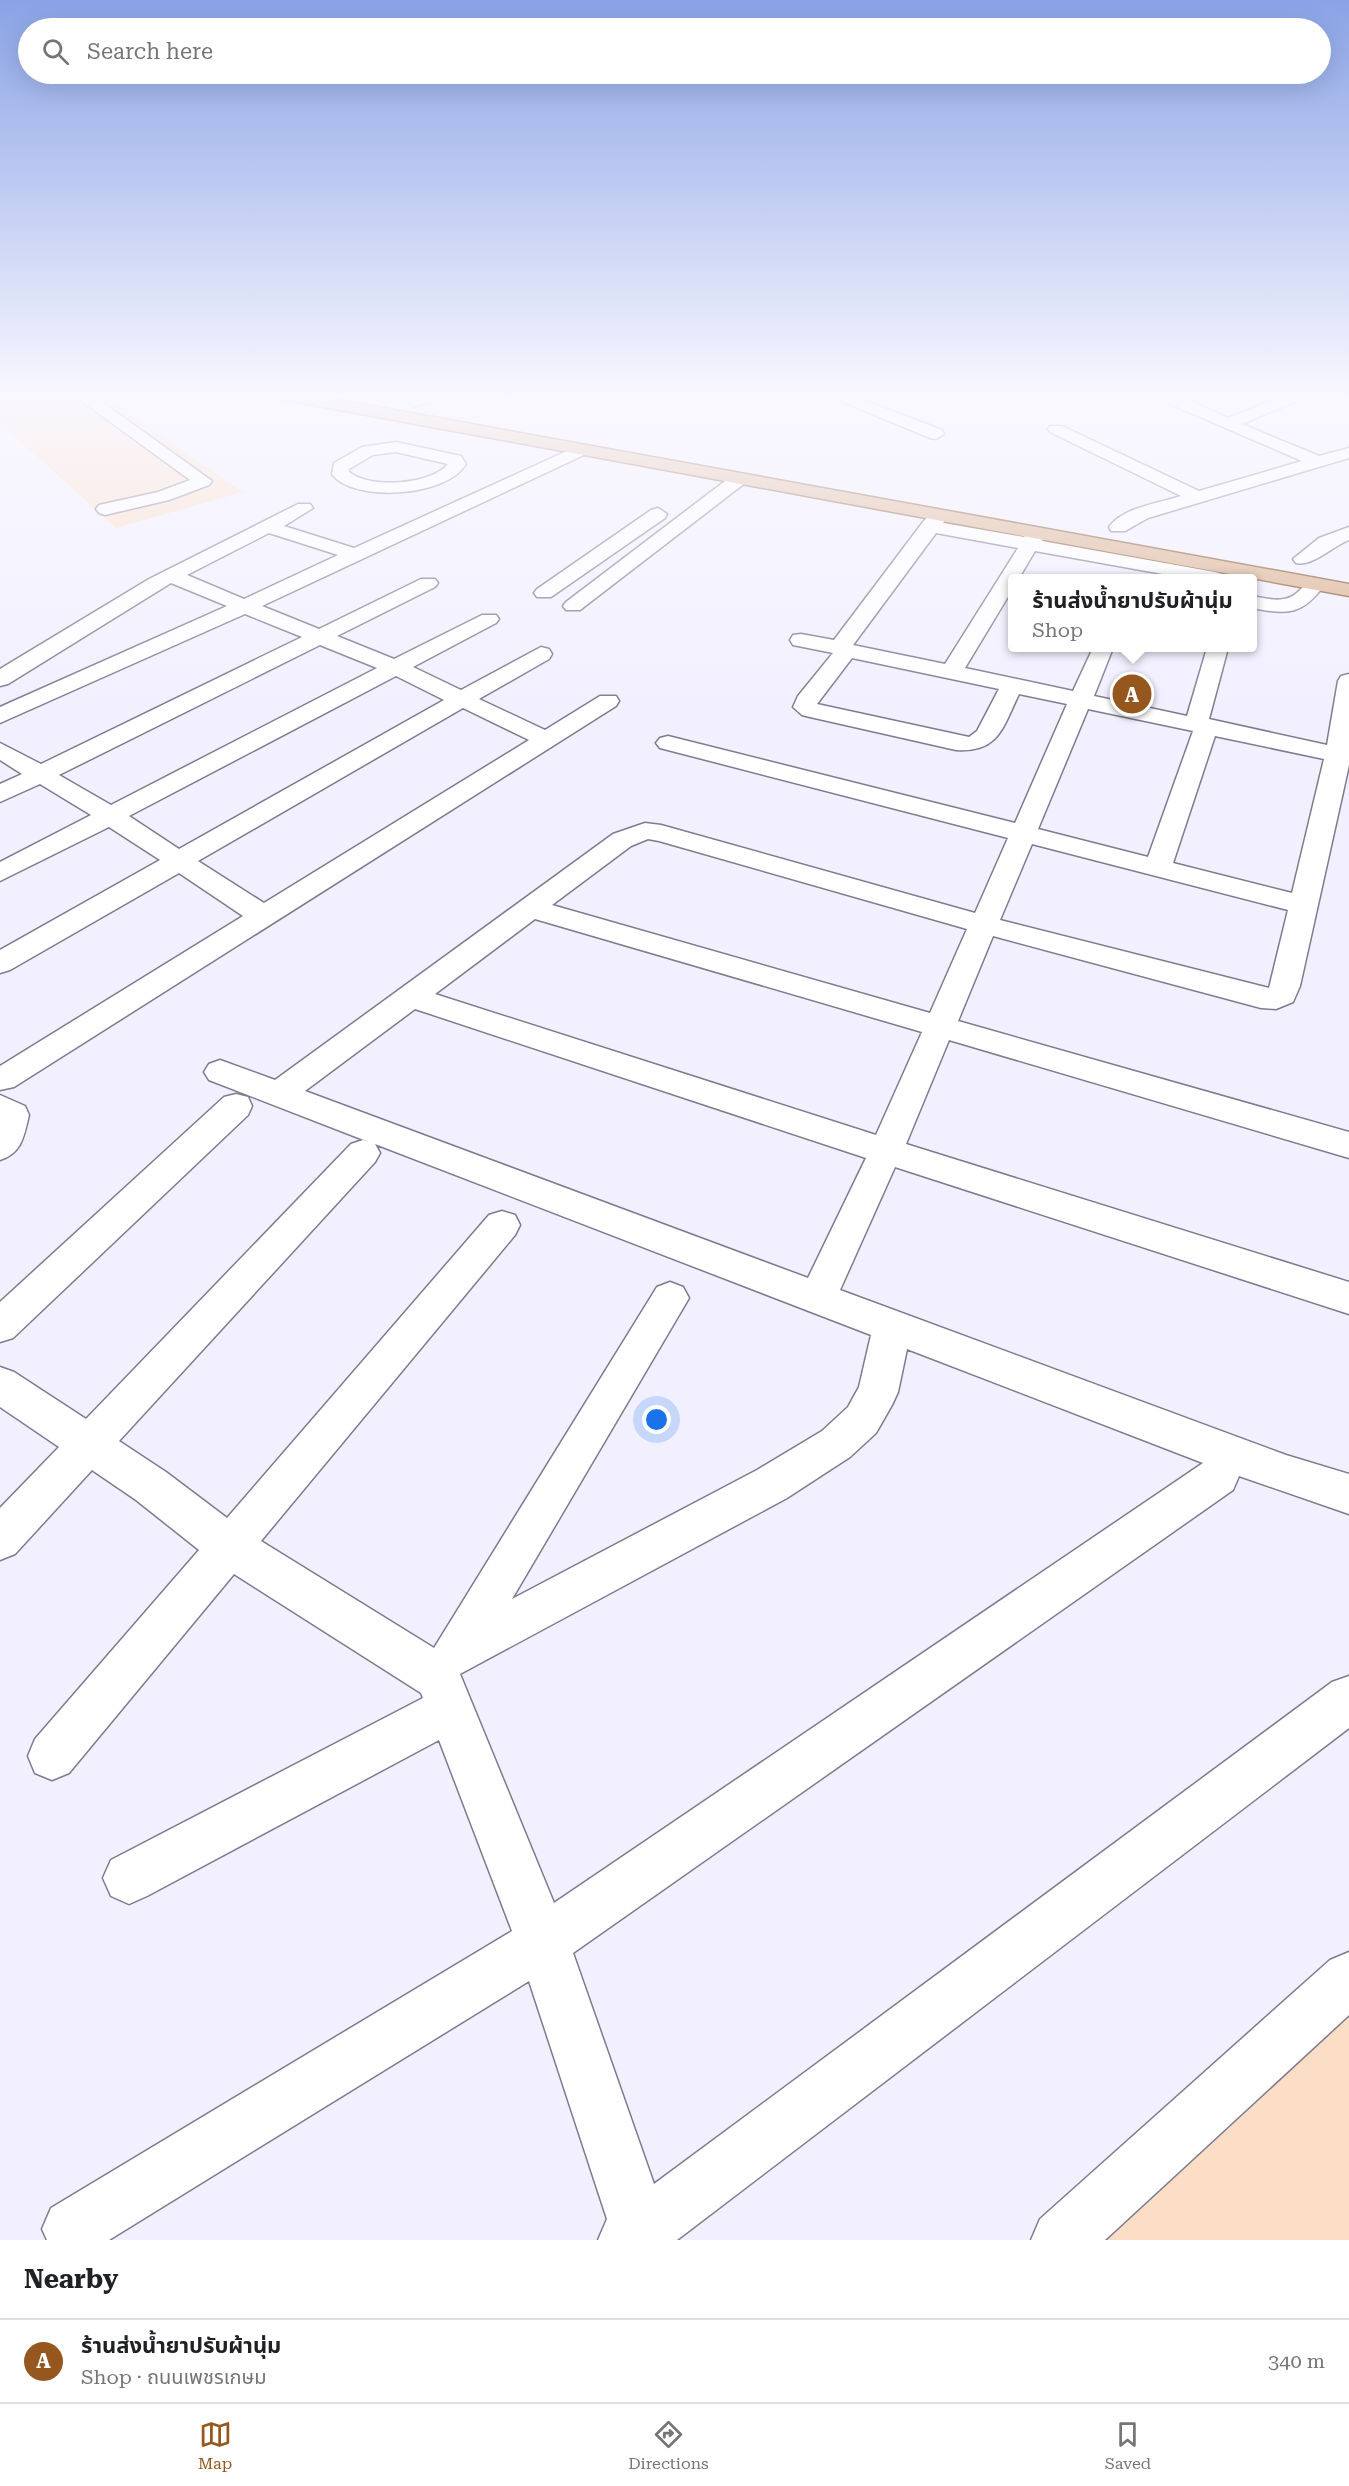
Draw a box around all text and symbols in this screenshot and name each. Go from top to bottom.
search box [18,18,1331,84]
icon: search [39,35,72,68]
text: Search here [87,39,213,64]
popup [1008,574,1257,652]
text: ร้านส่งน้ำยาปรับผ้านุ่ม [1032,588,1233,613]
text: Shop [1032,618,1083,642]
pin: A [1112,672,1152,716]
your location [642,1405,671,1434]
text: Nearby [24,2264,118,2294]
text: ร้านส่งน้ำยาปรับผ้านุ่ม [81,2333,281,2358]
text: A [36,2349,51,2373]
text: 340 m [1268,2349,1325,2373]
text: Shop · ถนนเพชรเกษม [81,2365,267,2389]
tab: Map [198,2418,232,2473]
tab: Directions [628,2418,709,2473]
tab: Saved [1105,2418,1151,2473]

